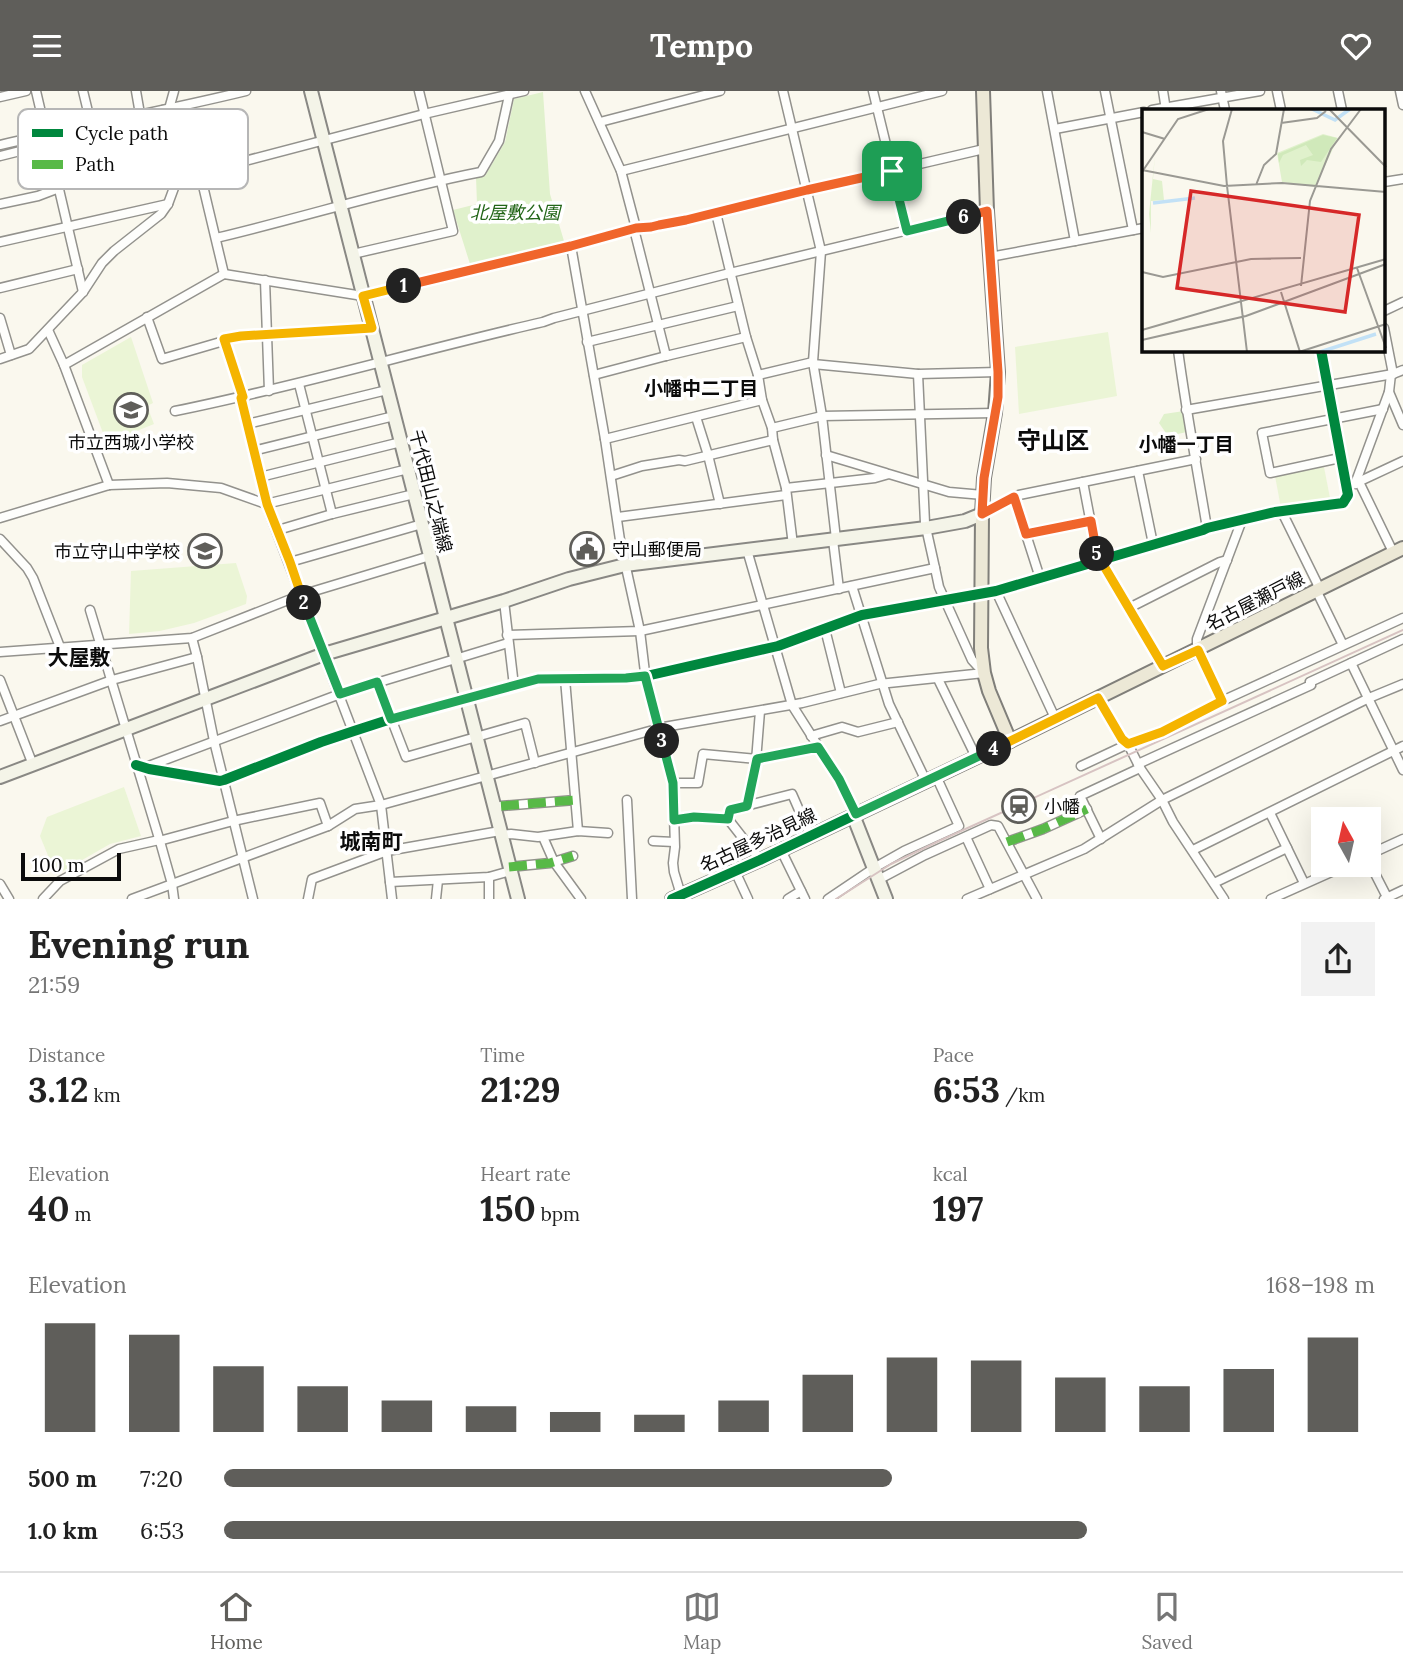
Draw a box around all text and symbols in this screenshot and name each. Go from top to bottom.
text: Tempo [650,25,753,66]
icon: menu [28,27,66,65]
icon: heart [1337,27,1375,65]
legend [18,109,248,189]
inset map [1142,109,1386,352]
text: Cycle path [75,121,168,145]
pin [862,141,922,201]
text: Path [75,152,115,176]
icon: arrive [873,152,911,190]
pin: 6 [946,199,982,235]
park label: 北屋敷公園 [470,201,563,224]
text: 6 [958,204,969,228]
pin: 1 [386,269,422,303]
text: 1 [400,273,407,297]
district label: 小幡中二丁目 [644,376,758,400]
school or university icon: 市立西城小学校 [112,391,150,429]
district label: 守山区 [1017,425,1089,456]
street label: 千代田山之端線 [405,427,457,555]
place label: 市立西城小学校 [68,431,194,454]
district label: 小幡一丁目 [1138,432,1234,456]
public building icon: 守山郵便局 [568,530,606,568]
school or university icon: 市立守山中学校 [186,532,224,570]
pin: 5 [1080,537,1114,571]
place label: 守山郵便局 [612,538,702,561]
place label: 市立守山中学校 [54,540,180,563]
text: 5 [1091,541,1102,565]
street label: 名古屋瀬戸線 [1202,566,1308,636]
pin: 2 [286,585,322,621]
text: 2 [298,590,309,614]
district label: 大屋敷 [48,644,111,671]
pin: 3 [644,723,680,759]
text: 3 [656,728,667,752]
pin: 4 [976,731,1012,767]
text: 4 [988,736,999,760]
station icon: 小幡 [1000,787,1038,825]
place label: 小幡 [1044,795,1080,818]
street label: 名古屋多治見線 [696,803,820,877]
north arrow [1311,807,1381,877]
map controls [1311,807,1381,877]
district label: 城南町 [340,828,403,855]
scale bar [21,850,121,882]
text: 100 m [32,853,85,877]
text: Evening run [28,920,250,968]
button: share [1301,922,1375,996]
text: 21:59 [28,970,80,999]
text: Distance [28,1043,105,1067]
text: Time [480,1043,525,1067]
text: Pace [933,1043,974,1067]
text: 3.12 [28,1067,89,1112]
text: 21:29 [480,1067,561,1112]
text: 6:53 [933,1067,1000,1112]
text: km [89,1083,121,1107]
text: /km [1000,1083,1045,1107]
text: Elevation [28,1162,110,1186]
text: Heart rate [480,1162,571,1186]
text: kcal [933,1162,968,1186]
text: 40 [28,1186,69,1231]
text: 150 [480,1186,536,1231]
text: 197 [933,1186,983,1231]
text: m [69,1202,91,1226]
text: bpm [536,1202,580,1226]
text: Elevation [28,1270,127,1299]
text: 168–198 m [1266,1270,1375,1299]
text: 500 m [28,1464,97,1493]
text: 7:20 [140,1464,183,1493]
text: 1.0 km [28,1516,98,1545]
text: 6:53 [140,1516,184,1545]
tab: Home [210,1588,263,1654]
tab: Map [683,1588,721,1654]
tab: Saved [1142,1588,1193,1654]

